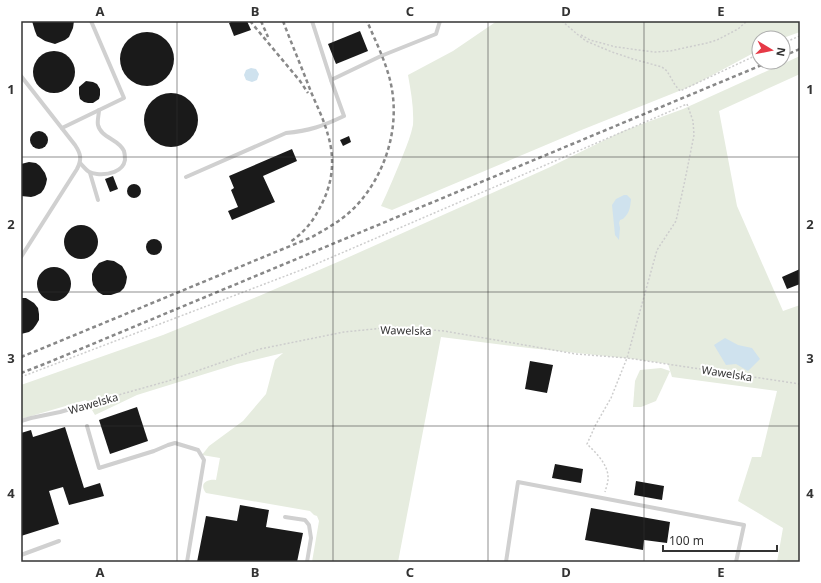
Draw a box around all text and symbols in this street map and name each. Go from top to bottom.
text: A [96,2,105,20]
text: B [251,2,259,20]
text: C [406,2,414,20]
text: D [561,2,571,20]
text: E [717,2,725,20]
north arrow [751,30,791,70]
text: N [773,46,790,58]
text: 1 [7,80,15,98]
text: 1 [806,80,814,98]
text: 2 [7,215,15,233]
text: 2 [806,215,814,233]
street label: Wawelska [380,322,432,338]
text: 3 [7,349,15,367]
text: 3 [806,349,814,367]
street label: Wawelska [701,362,753,384]
street label: Wawelska [66,389,120,417]
text: 4 [7,484,15,502]
text: 4 [806,484,814,502]
scale bar [663,527,777,553]
text: 100 m [669,532,704,549]
text: A [96,563,105,581]
text: B [251,563,259,581]
text: C [406,563,414,581]
text: D [561,563,571,581]
text: E [717,563,725,581]

